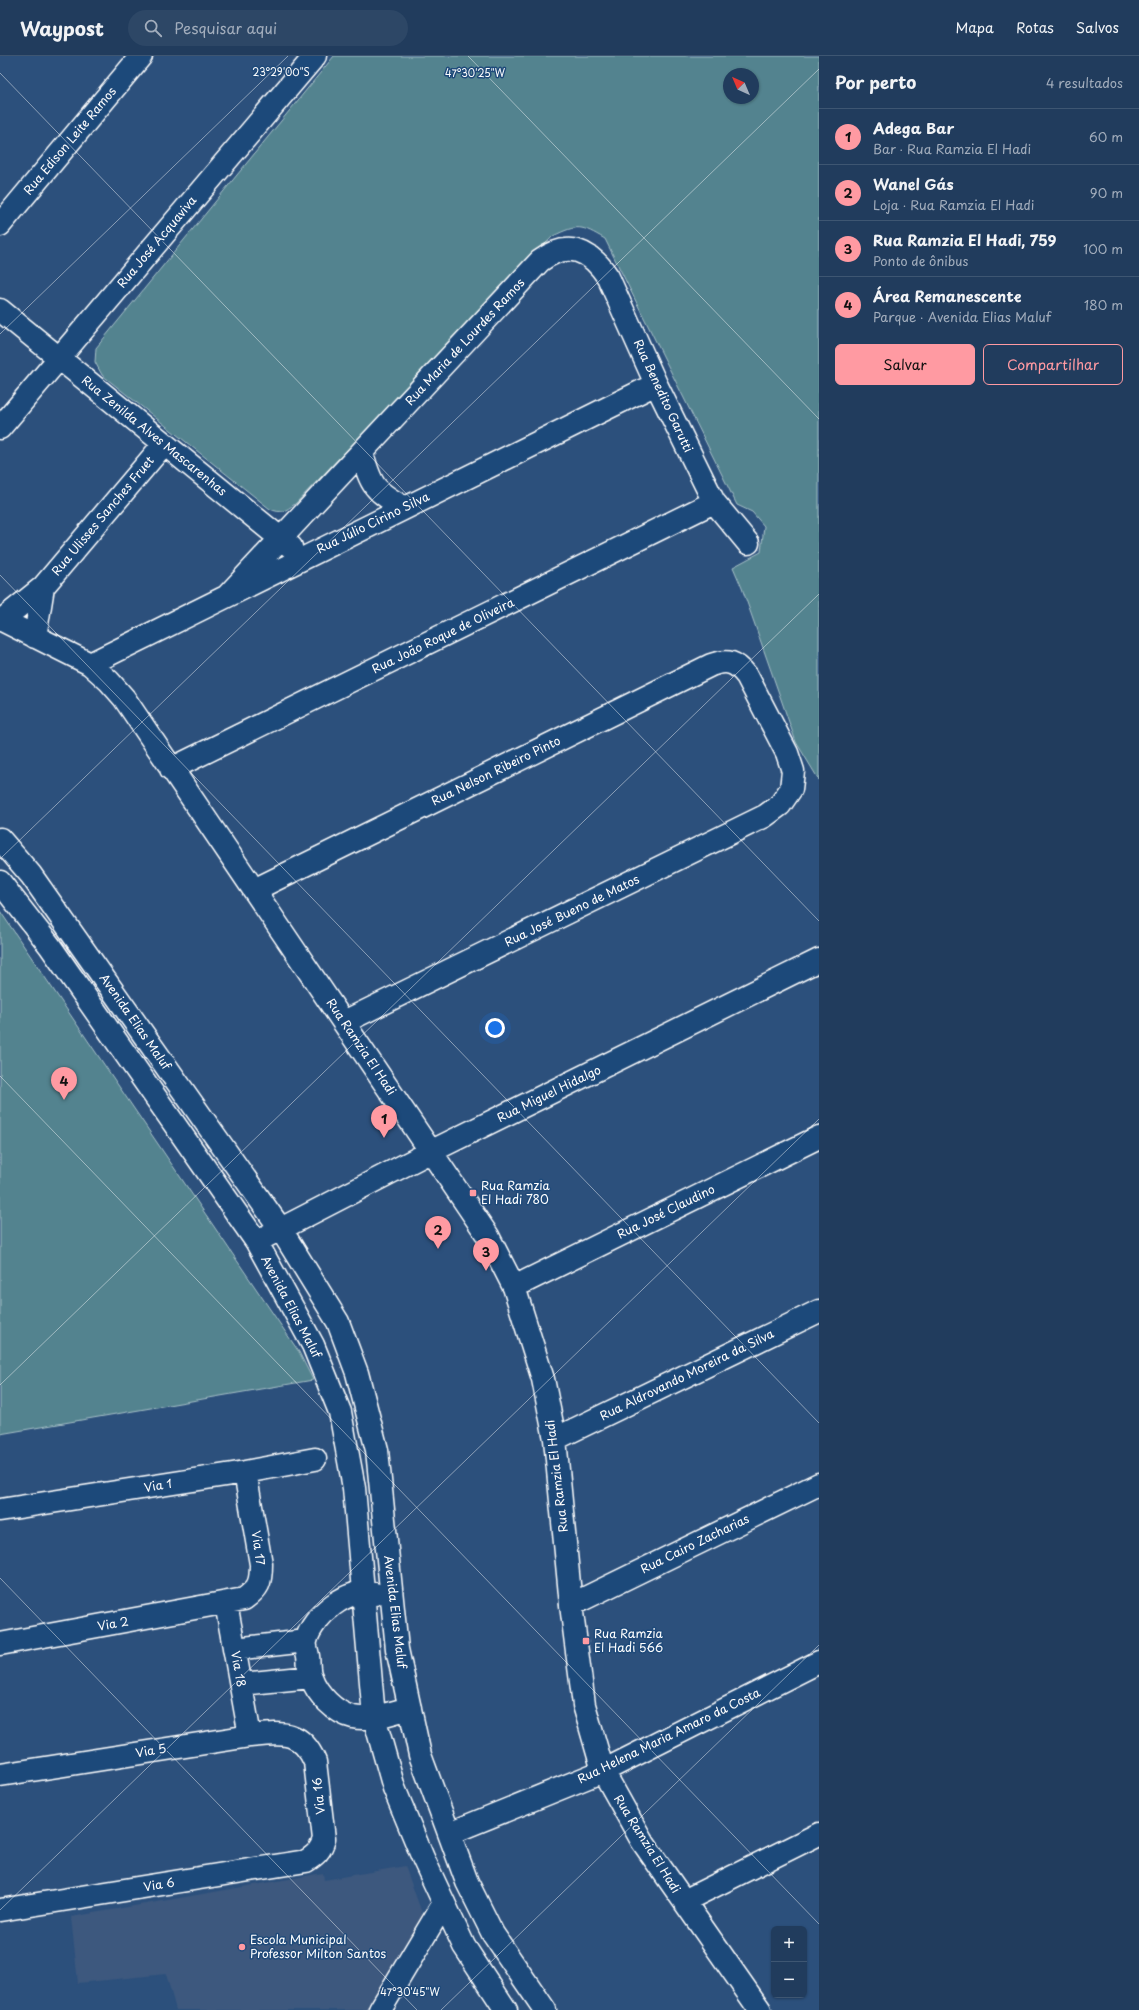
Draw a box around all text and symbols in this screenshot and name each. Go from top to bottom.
search box [128,10,408,46]
text: Waypost [20,14,104,42]
text: Pesquisar aqui [174,16,277,39]
icon: search [142,17,164,39]
text: Mapa [955,17,994,38]
text: Rotas [1016,17,1054,38]
text: Salvos [1076,17,1119,38]
text: 23°29'00"S [252,64,310,79]
text: 47°30'25"W [445,65,506,80]
north arrow [723,68,759,104]
text: Por perto [835,69,916,95]
text: 4 resultados [1046,73,1123,92]
street label: Rua Edison Leite Ramos [19,82,120,198]
text: Adega Bar [873,116,954,139]
text: 1 [845,127,851,146]
text: 60 m [1089,127,1123,146]
text: Bar · Rua Ramzia El Hadi [873,139,1031,158]
text: Wanel Gás [873,172,954,195]
text: 2 [843,183,853,202]
text: 90 m [1090,183,1123,202]
street label: Rua José Acquaviva [112,191,200,291]
text: Loja · Rua Ramzia El Hadi [873,195,1034,214]
text: Rua Ramzia El Hadi, 759 [873,228,1056,251]
text: 3 [844,239,852,258]
text: 100 m [1083,239,1123,258]
text: Ponto de ônibus [873,251,968,270]
street label: Rua Maria de Lourdes Ramos [400,273,528,409]
text: Área Remanescente [873,284,1022,307]
text: 4 [844,295,852,314]
text: 180 m [1084,295,1123,314]
text: Parque · Avenida Elias Maluf [873,307,1051,326]
street label: Rua Benedito Garutti [630,336,698,455]
button: Salvar [835,344,975,385]
button: Compartilhar [983,344,1123,385]
street label: Rua Zenilda Alves Mascarenhas [78,371,231,500]
street label: Rua Ulisses Sanches Fruet [47,452,158,579]
street label: Rua Júlio Cirino Silva [313,487,433,557]
street label: Rua João Roque de Oliveira [368,592,518,677]
street label: Rua Nelson Ribeiro Pinto [428,731,564,809]
street label: Rua José Bueno de Matos [501,869,642,951]
street label: Avenida Elias Maluf [96,970,176,1074]
street label: Rua Ramzia El Hadi [323,994,401,1098]
your location [485,1018,505,1038]
street label: Rua Miguel Hidalgo [494,1060,604,1126]
pin: 4 [51,1067,77,1100]
pin: 1 [371,1105,397,1138]
place label: Rua Ramzia El Hadi 780 [481,1176,550,1208]
street label: Rua José Claudino [614,1179,718,1243]
marker: Rua Ramzia El Hadi 780 [468,1188,478,1198]
pin: 2 [425,1216,451,1249]
pin: 3 [473,1238,499,1271]
street label: Avenida Elias Maluf [257,1252,327,1362]
street label: Rua Aldrovando Moreira da Silva [596,1324,777,1424]
street label: Rua Ramzia El Hadi [540,1419,572,1533]
street label: Via 1 [142,1474,173,1496]
street label: Rua Cairo Zacharias [637,1509,752,1577]
street label: Via 17 [248,1529,270,1567]
street label: Avenida Elias Maluf [380,1554,412,1671]
street label: Via 2 [96,1611,130,1635]
place label: Rua Ramzia El Hadi 566 [594,1624,663,1656]
marker: Rua Ramzia El Hadi 566 [581,1636,591,1646]
street label: Via 18 [227,1649,251,1688]
street label: Rua Helena Maria Amaro da Costa [574,1683,764,1787]
street label: Via 5 [134,1739,168,1761]
street label: Via 16 [307,1777,329,1816]
street label: Rua Ramzia El Hadi [610,1791,685,1896]
street label: Via 6 [142,1873,176,1895]
map controls [771,1926,807,1998]
button: + [771,1926,807,1962]
place label: Escola Municipal Professor Milton Santos [250,1930,386,1962]
marker: Escola Municipal Professor Milton Santos [237,1942,247,1952]
button: − [771,1962,807,1998]
text: 47°30'45"W [380,1984,440,1999]

